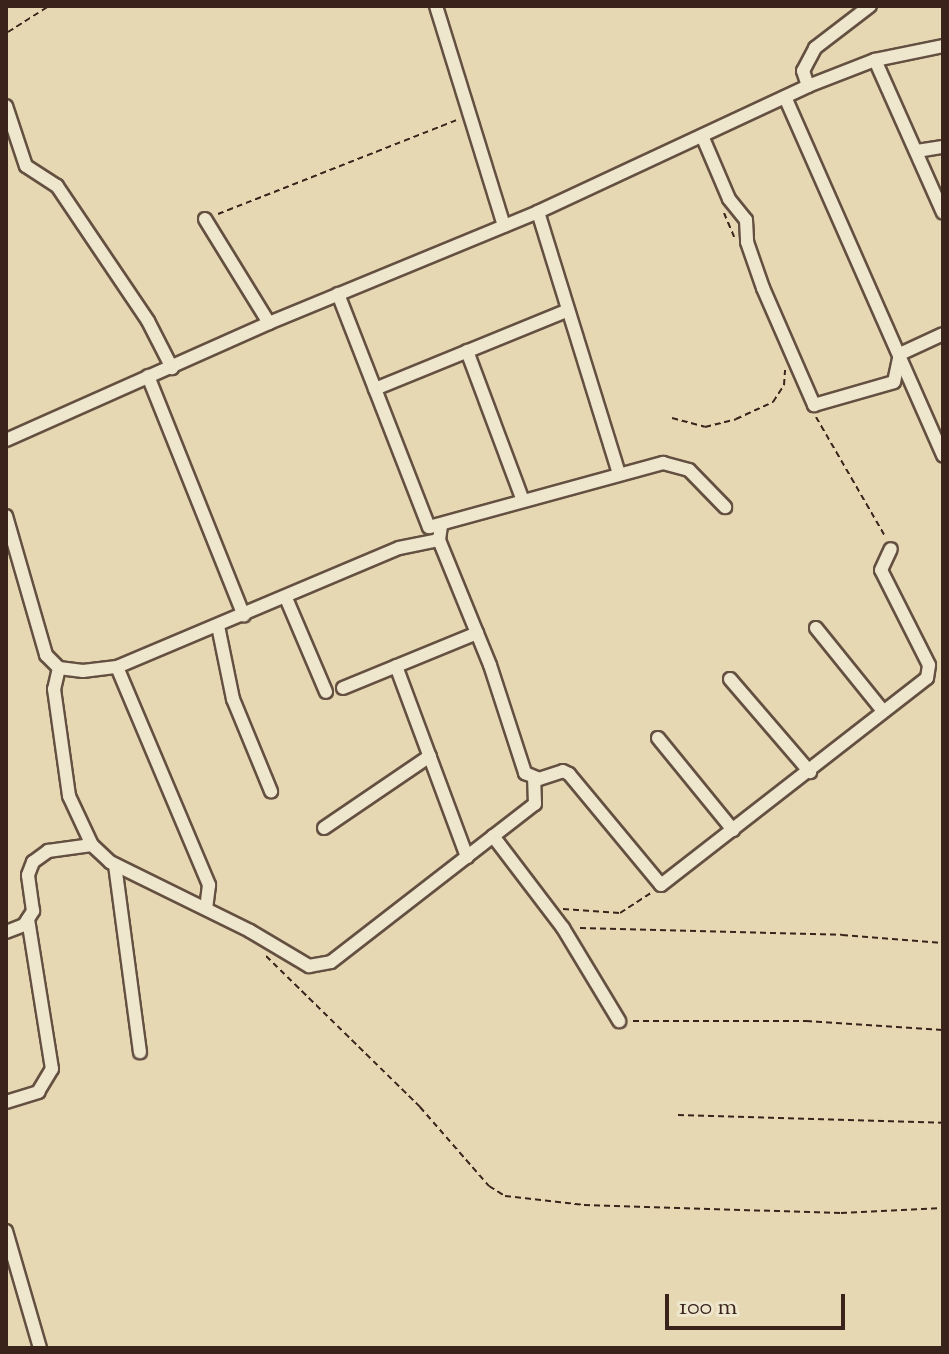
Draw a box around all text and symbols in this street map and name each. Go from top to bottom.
scale bar [669,1278,849,1328]
text: 100 m [679,1291,737,1325]

